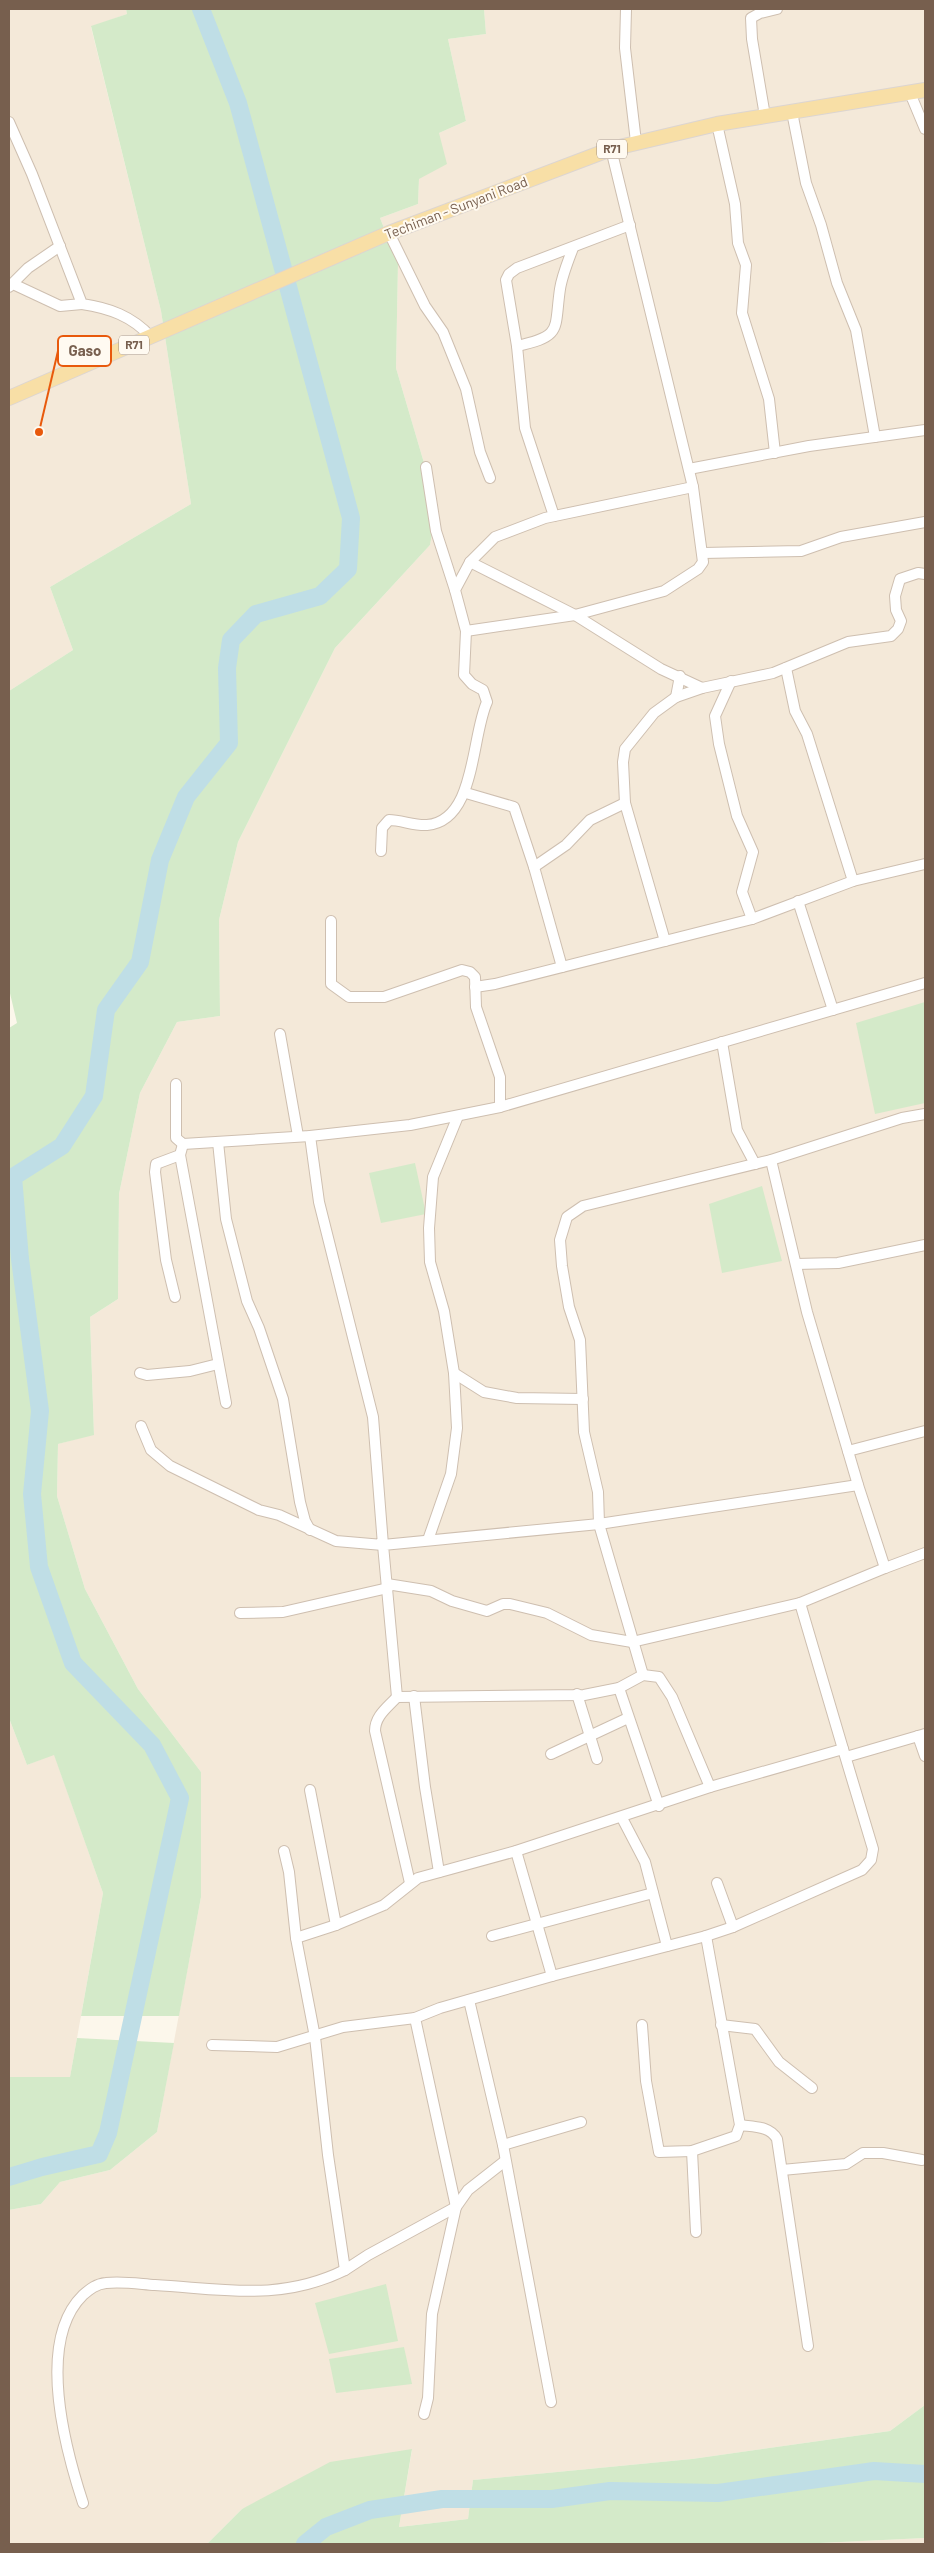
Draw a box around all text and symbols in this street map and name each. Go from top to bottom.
road number: R71 [597,140,627,158]
street label: Techiman - Sunyani Road [382,172,530,243]
callout: Gaso [58,336,111,366]
road number: R71 [119,336,149,354]
text: Gaso [69,341,101,359]

